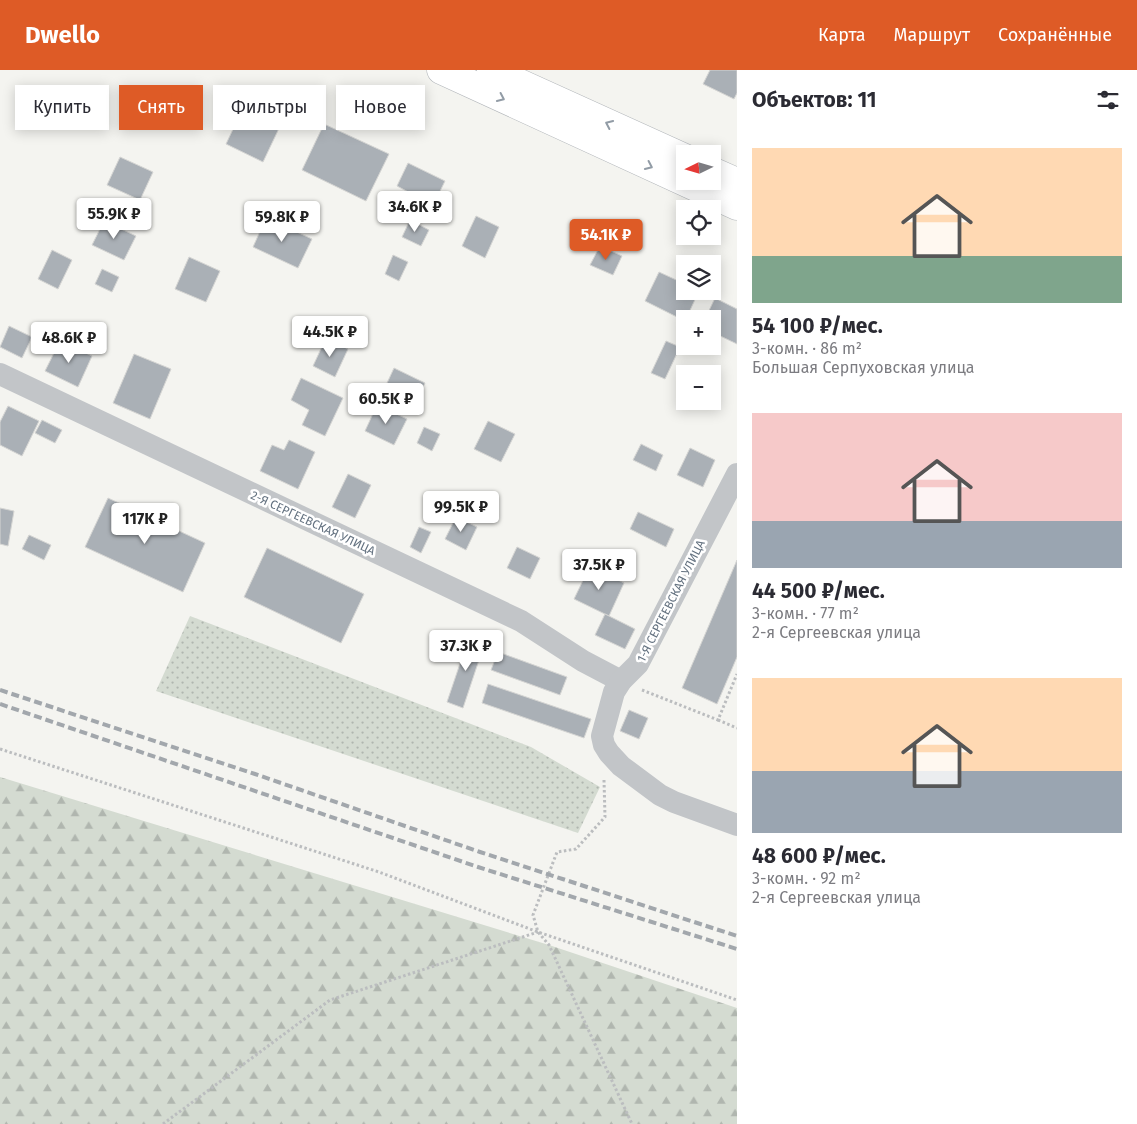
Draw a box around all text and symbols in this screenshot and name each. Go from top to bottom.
text: Dwello [25,21,100,49]
text: Карта [818,24,866,46]
text: Маршрут [894,24,970,46]
text: Сохранённые [998,24,1112,46]
chip: Купить [15,85,109,130]
chip: Снять [119,85,203,130]
chip: Фильтры [213,85,326,130]
chip: Новое [336,85,425,130]
icon: filters [1094,86,1122,114]
text: Объектов: 11 [752,87,877,113]
one-way arrow [496,91,505,102]
one-way arrow [605,119,614,130]
north arrow [676,145,721,190]
map controls [676,145,721,410]
one-way arrow [644,159,653,170]
icon: home [892,181,982,271]
pin: 34.6K ₽ [369,190,461,233]
text: 34.6K ₽ [388,197,442,216]
pin: 55.9K ₽ [68,198,160,240]
pin: 59.8K ₽ [236,200,328,243]
button: locate [676,200,721,245]
text: 55.9K ₽ [88,204,140,223]
text: 59.8K ₽ [255,207,309,226]
pin: 54.1K ₽ [560,218,652,261]
text: 54.1K ₽ [581,225,631,244]
button: layers [676,255,721,300]
button: + [676,310,721,355]
text: 54 100 ₽/мес. [752,313,883,339]
pin: 44.5K ₽ [284,316,376,358]
pin: 48.6K ₽ [23,322,115,364]
text: 44.5K ₽ [303,322,357,341]
text: 48.6K ₽ [42,328,96,347]
text: 3-комн. · 86 m² [752,339,862,358]
text: Большая Серпуховская улица [752,358,975,377]
button: − [676,365,721,410]
pin: 60.5K ₽ [340,382,432,425]
text: 60.5K ₽ [359,389,413,408]
icon: home [892,446,982,536]
street label: 2-Я СЕРГЕЕВСКАЯ УЛИЦА [249,488,378,558]
pin: 99.5K ₽ [415,490,507,533]
text: 99.5K ₽ [434,497,488,516]
pin: 117K ₽ [104,502,186,545]
text: 117K ₽ [122,509,168,528]
street label: 1-Я СЕРГЕЕВСКАЯ УЛИЦА [634,538,708,664]
pin: 37.5K ₽ [553,548,645,591]
text: 37.5K ₽ [573,555,625,574]
text: 44 500 ₽/мес. [752,578,885,604]
text: 3-комн. · 77 m² [752,604,859,623]
text: 2-я Сергеевская улица [752,623,921,642]
pin: 37.3K ₽ [420,630,512,672]
text: 37.3K ₽ [440,636,492,655]
icon: home [892,711,982,801]
text: 48 600 ₽/мес. [752,843,886,869]
text: 3-комн. · 92 m² [752,869,861,888]
text: 2-я Сергеевская улица [752,888,921,907]

